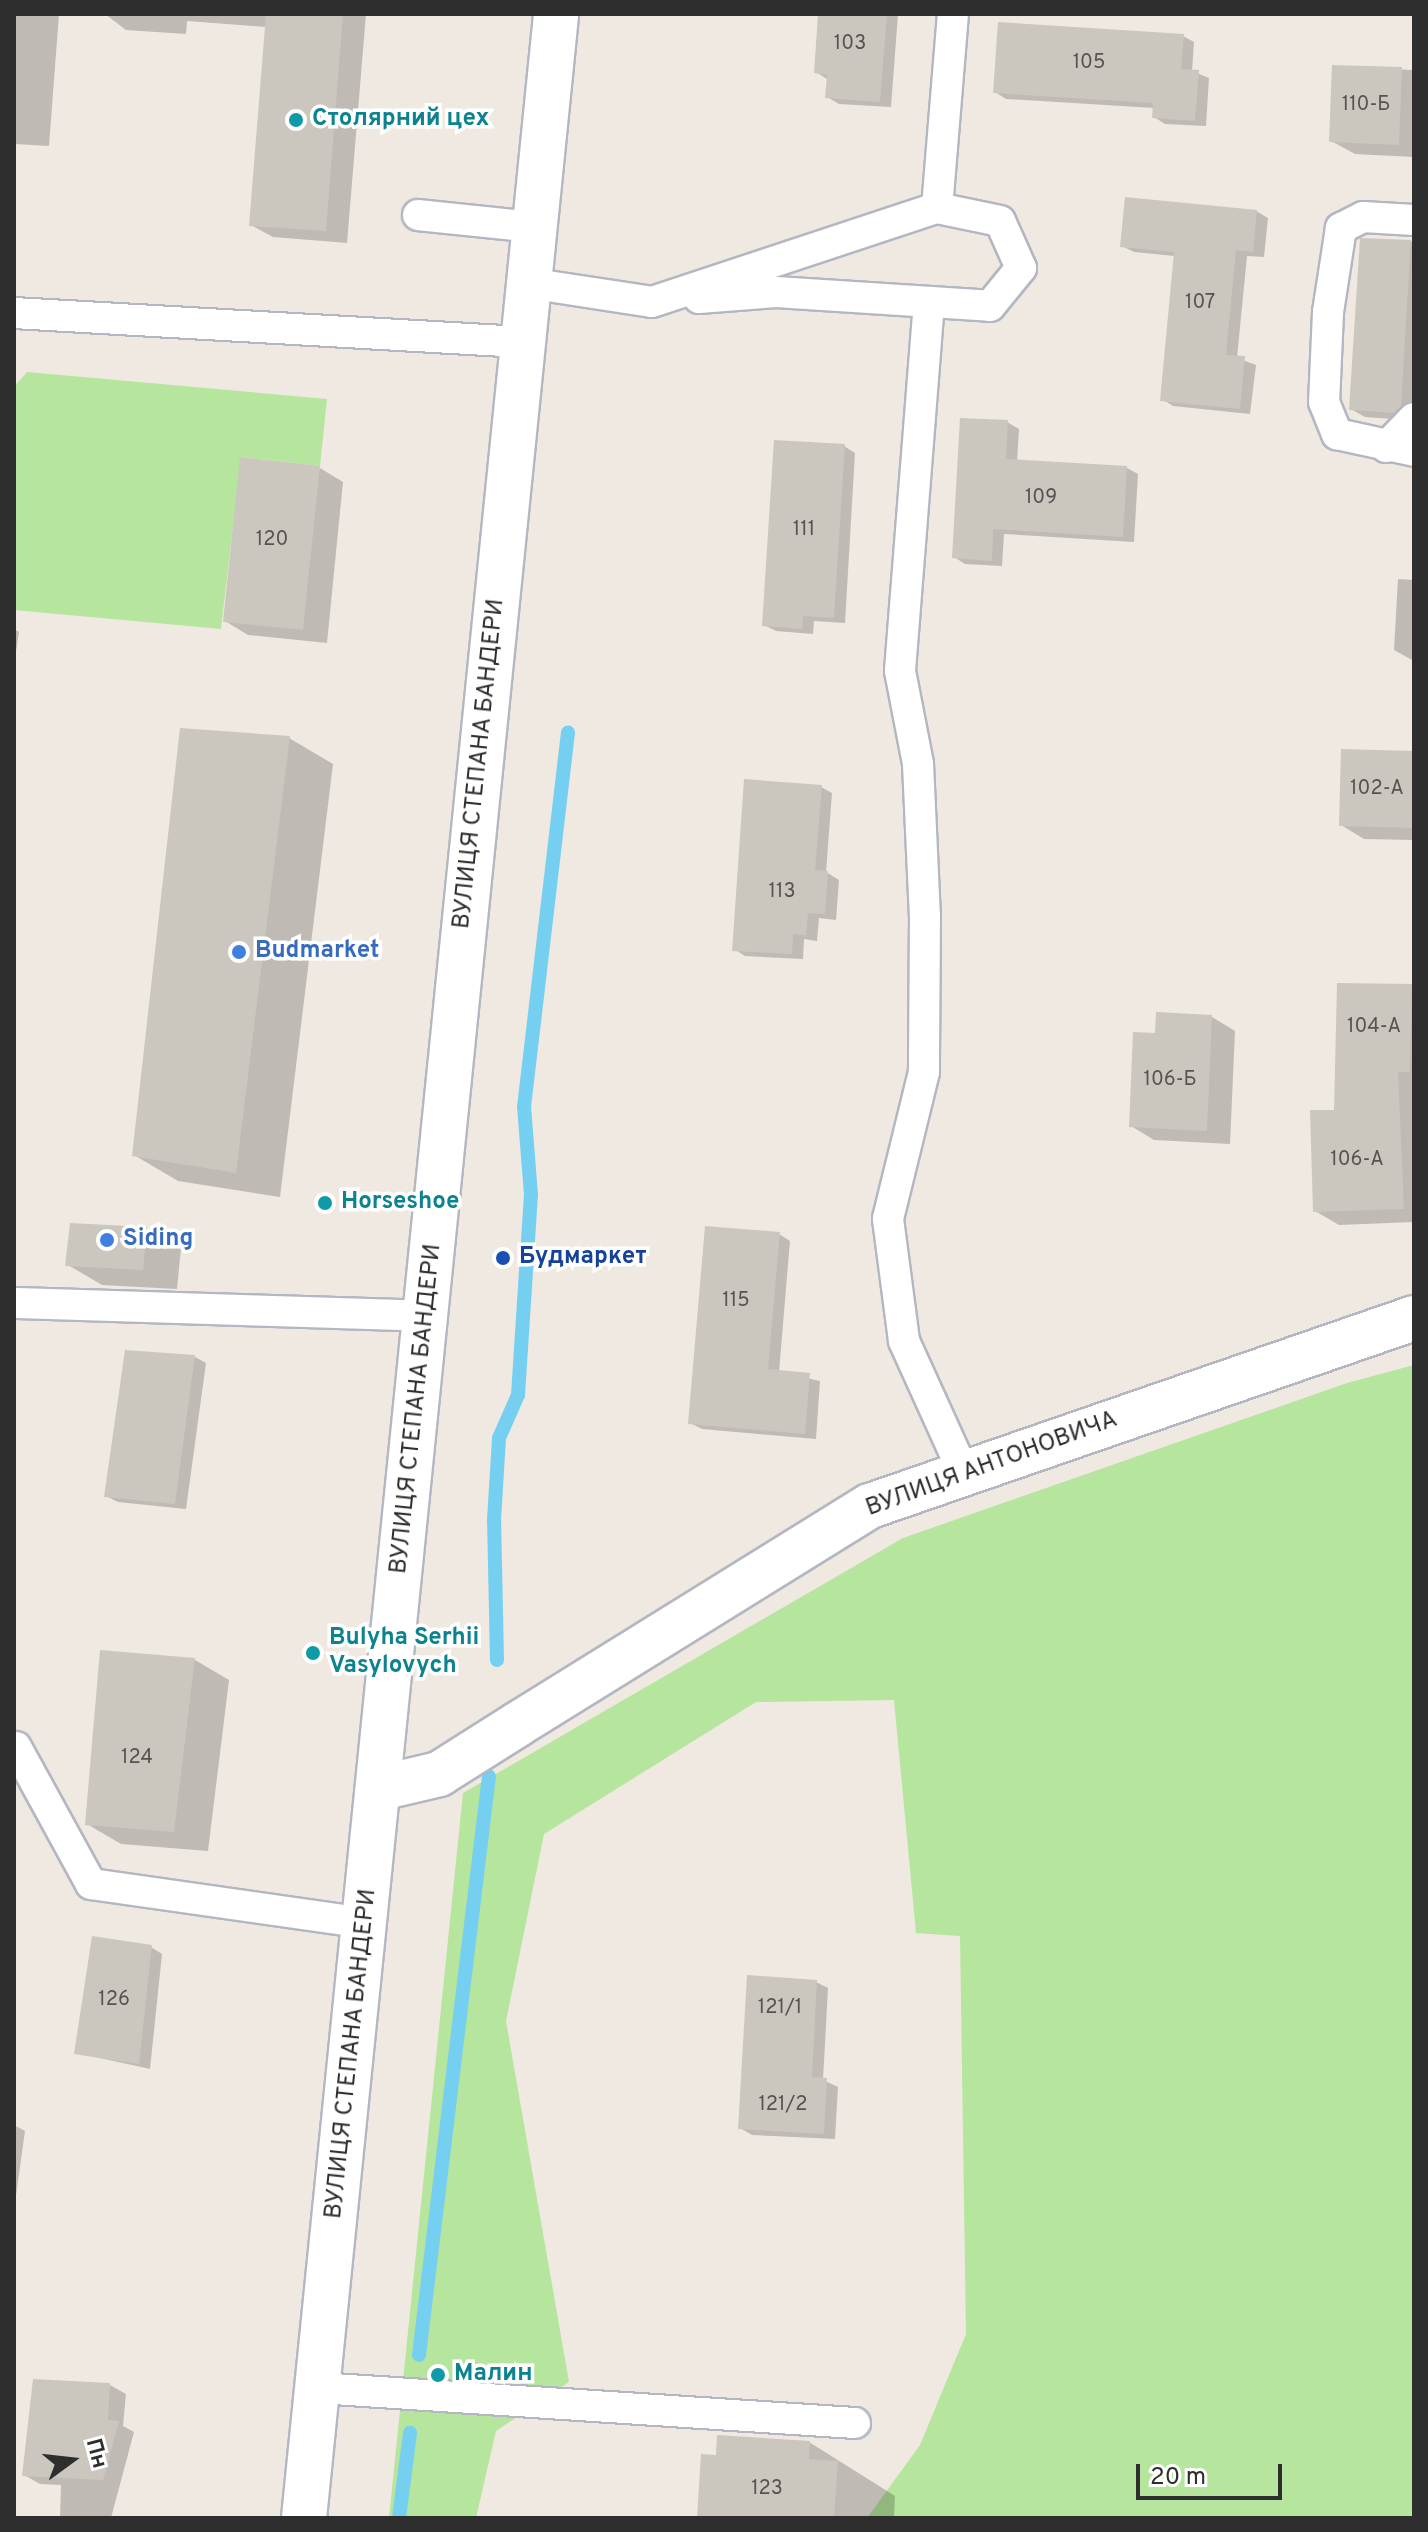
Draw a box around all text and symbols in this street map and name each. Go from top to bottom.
house number: 103 [834,32,866,56]
house number: 105 [1073,51,1105,75]
house number: 110-Б [1342,93,1390,117]
place label: Столярний цех [312,106,489,134]
marker: Столярний цех [287,111,305,129]
house number: 107 [1185,291,1215,315]
house number: 109 [1025,486,1057,510]
house number: 111 [793,518,815,542]
house number: 120 [256,528,288,552]
street label: ВУЛИЦЯ СТЕПАНА БАНДЕРИ [448,597,512,931]
house number: 102-А [1350,777,1404,801]
house number: 113 [769,880,795,904]
place label: Budmarket [255,938,379,966]
marker: Budmarket [230,943,248,961]
house number: 104-А [1347,1015,1401,1039]
house number: 106-Б [1143,1068,1197,1092]
house number: 106-А [1330,1148,1384,1172]
place label: Horseshoe [341,1189,459,1217]
marker: Horseshoe [316,1194,334,1212]
place label: Siding [123,1226,193,1254]
marker: Siding [98,1231,116,1249]
street label: ВУЛИЦЯ СТЕПАНА БАНДЕРИ [385,1242,449,1576]
place label: Будмаркет [519,1244,647,1272]
marker: Будмаркет [494,1249,512,1267]
house number: 115 [722,1289,750,1313]
street label: ВУЛИЦЯ АНТОНОВИЧА [862,1406,1122,1524]
place label: Bulyha Serhii Vasylovych [329,1625,479,1681]
marker: Bulyha Serhii Vasylovych [304,1644,322,1662]
house number: 124 [121,1746,153,1770]
street label: ВУЛИЦЯ СТЕПАНА БАНДЕРИ [320,1887,384,2221]
house number: 126 [98,1988,130,2012]
house number: 121/1 [758,1996,802,2020]
house number: 121/2 [758,2093,808,2117]
place label: Малин [454,2361,532,2389]
marker: Малин [429,2366,447,2384]
north arrow [32,2420,112,2500]
text: Пн [79,2436,113,2471]
scale bar [1140,2448,1286,2498]
text: 20 m [1150,2463,1206,2493]
house number: 123 [751,2477,783,2501]

